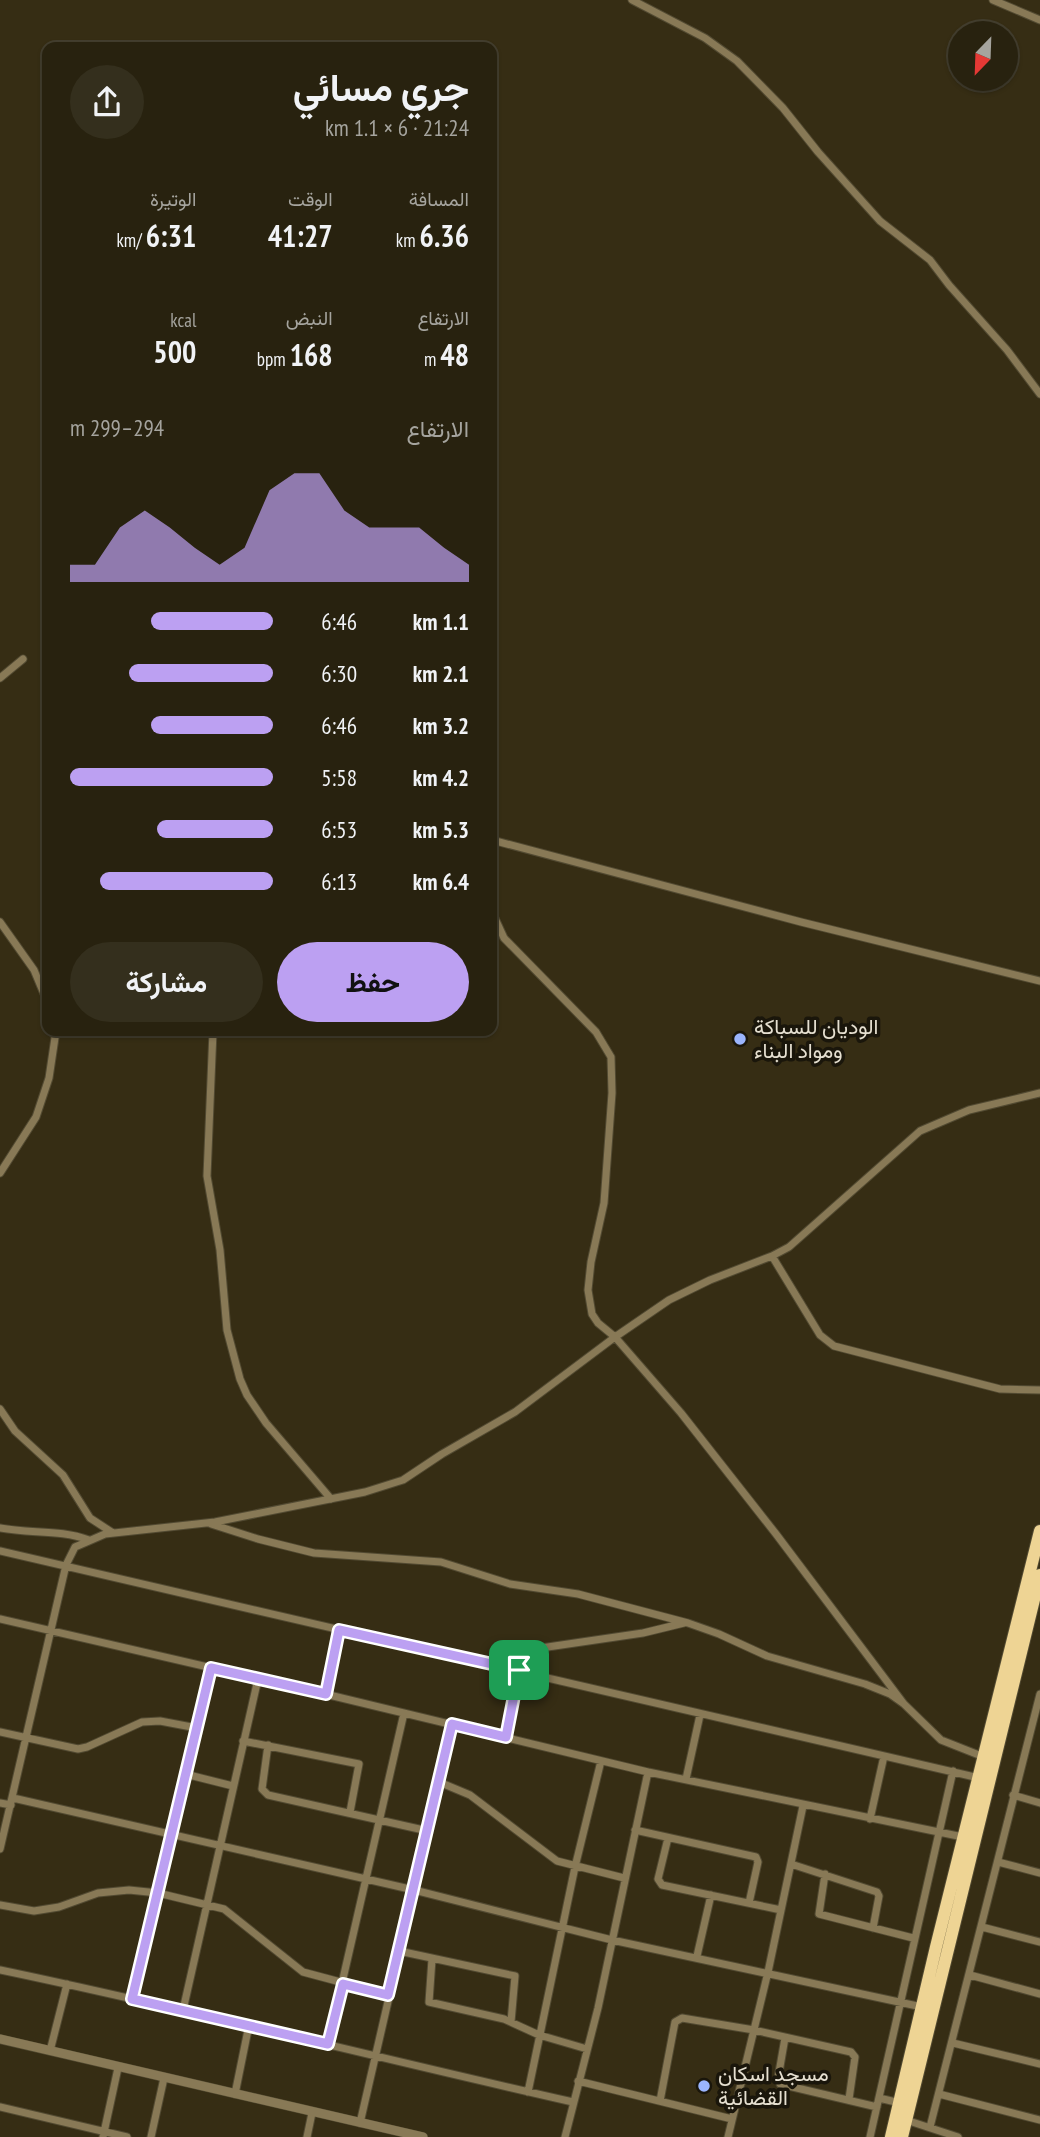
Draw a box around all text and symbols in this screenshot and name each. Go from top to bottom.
north arrow [948,21,1018,91]
map controls [948,21,1018,91]
text: جري مسائي [293,62,469,111]
button: share [70,65,144,139]
text: 21:24 · 6 × 1.1 km [325,113,469,142]
text: الوتيرة [150,187,196,211]
text: الوقت [288,187,333,211]
text: المسافة [409,187,469,211]
text: 6:31 [146,216,196,255]
text: 41:27 [268,216,333,255]
text: 6.36 [420,216,469,255]
text: /km [116,228,146,252]
text: km [396,228,420,252]
text: النبض [286,306,333,330]
text: الارتفاع [417,306,469,330]
text: kcal [170,308,196,332]
text: 500 [153,332,196,371]
text: 168 [290,335,333,374]
text: 48 [440,335,469,374]
text: bpm [257,347,290,371]
text: m [424,347,440,371]
text: 294–299 m [70,413,164,442]
text: الارتفاع [407,414,469,443]
text: 6:46 [321,607,357,636]
text: 1.1 km [413,607,469,636]
text: 6:30 [321,659,357,688]
text: 2.1 km [413,659,469,688]
text: 6:46 [321,711,357,740]
text: 3.2 km [413,711,469,740]
text: 5:58 [321,763,357,792]
text: 4.2 km [413,763,469,792]
text: 6:53 [321,815,357,844]
text: 5.3 km [413,815,469,844]
text: 6:13 [321,867,357,896]
text: 6.4 km [413,867,469,896]
button: مشاركة [70,942,263,1022]
button: حفظ [277,942,469,1022]
place label: الوديان للسباكة ومواد البناء [754,1013,878,1064]
marker: الوديان للسباكة ومواد البناء [732,1031,748,1047]
pin [489,1640,549,1700]
icon: arrive [500,1651,538,1689]
place label: مسجد اسكان القضائية [718,2060,829,2111]
marker: مسجد اسكان القضائية [696,2078,712,2094]

